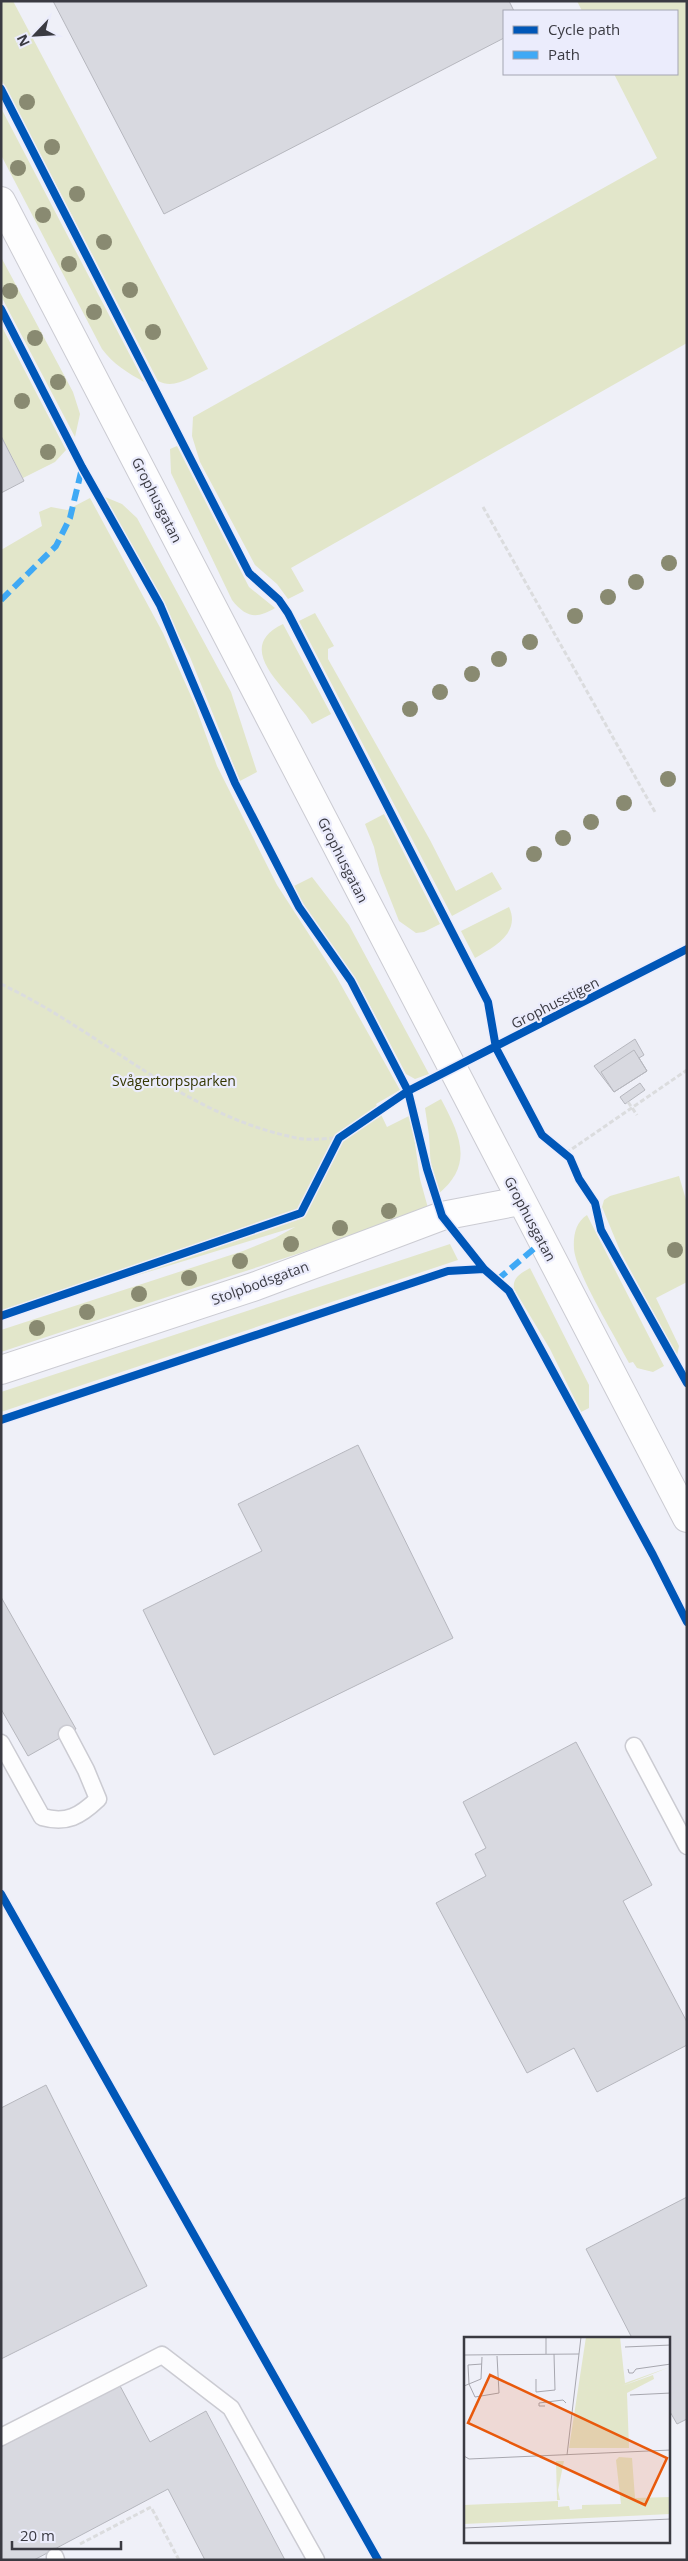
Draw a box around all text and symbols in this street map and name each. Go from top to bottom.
north arrow [10,10,60,60]
legend [503,10,678,75]
text: Cycle path [548,19,620,39]
text: N [12,32,34,50]
text: Path [548,44,580,64]
street label: Grophusgatan [128,454,187,546]
street label: Grophusgatan [314,814,373,906]
street label: Grophusstigen [508,972,602,1033]
park label: Svågertorpsparken [112,1071,236,1090]
street label: Grophusgatan [500,1173,561,1264]
street label: Stolpbodsgatan [209,1256,311,1309]
inset map [464,2337,670,2544]
scale bar [12,2518,121,2550]
text: 20 m [20,2525,55,2545]

